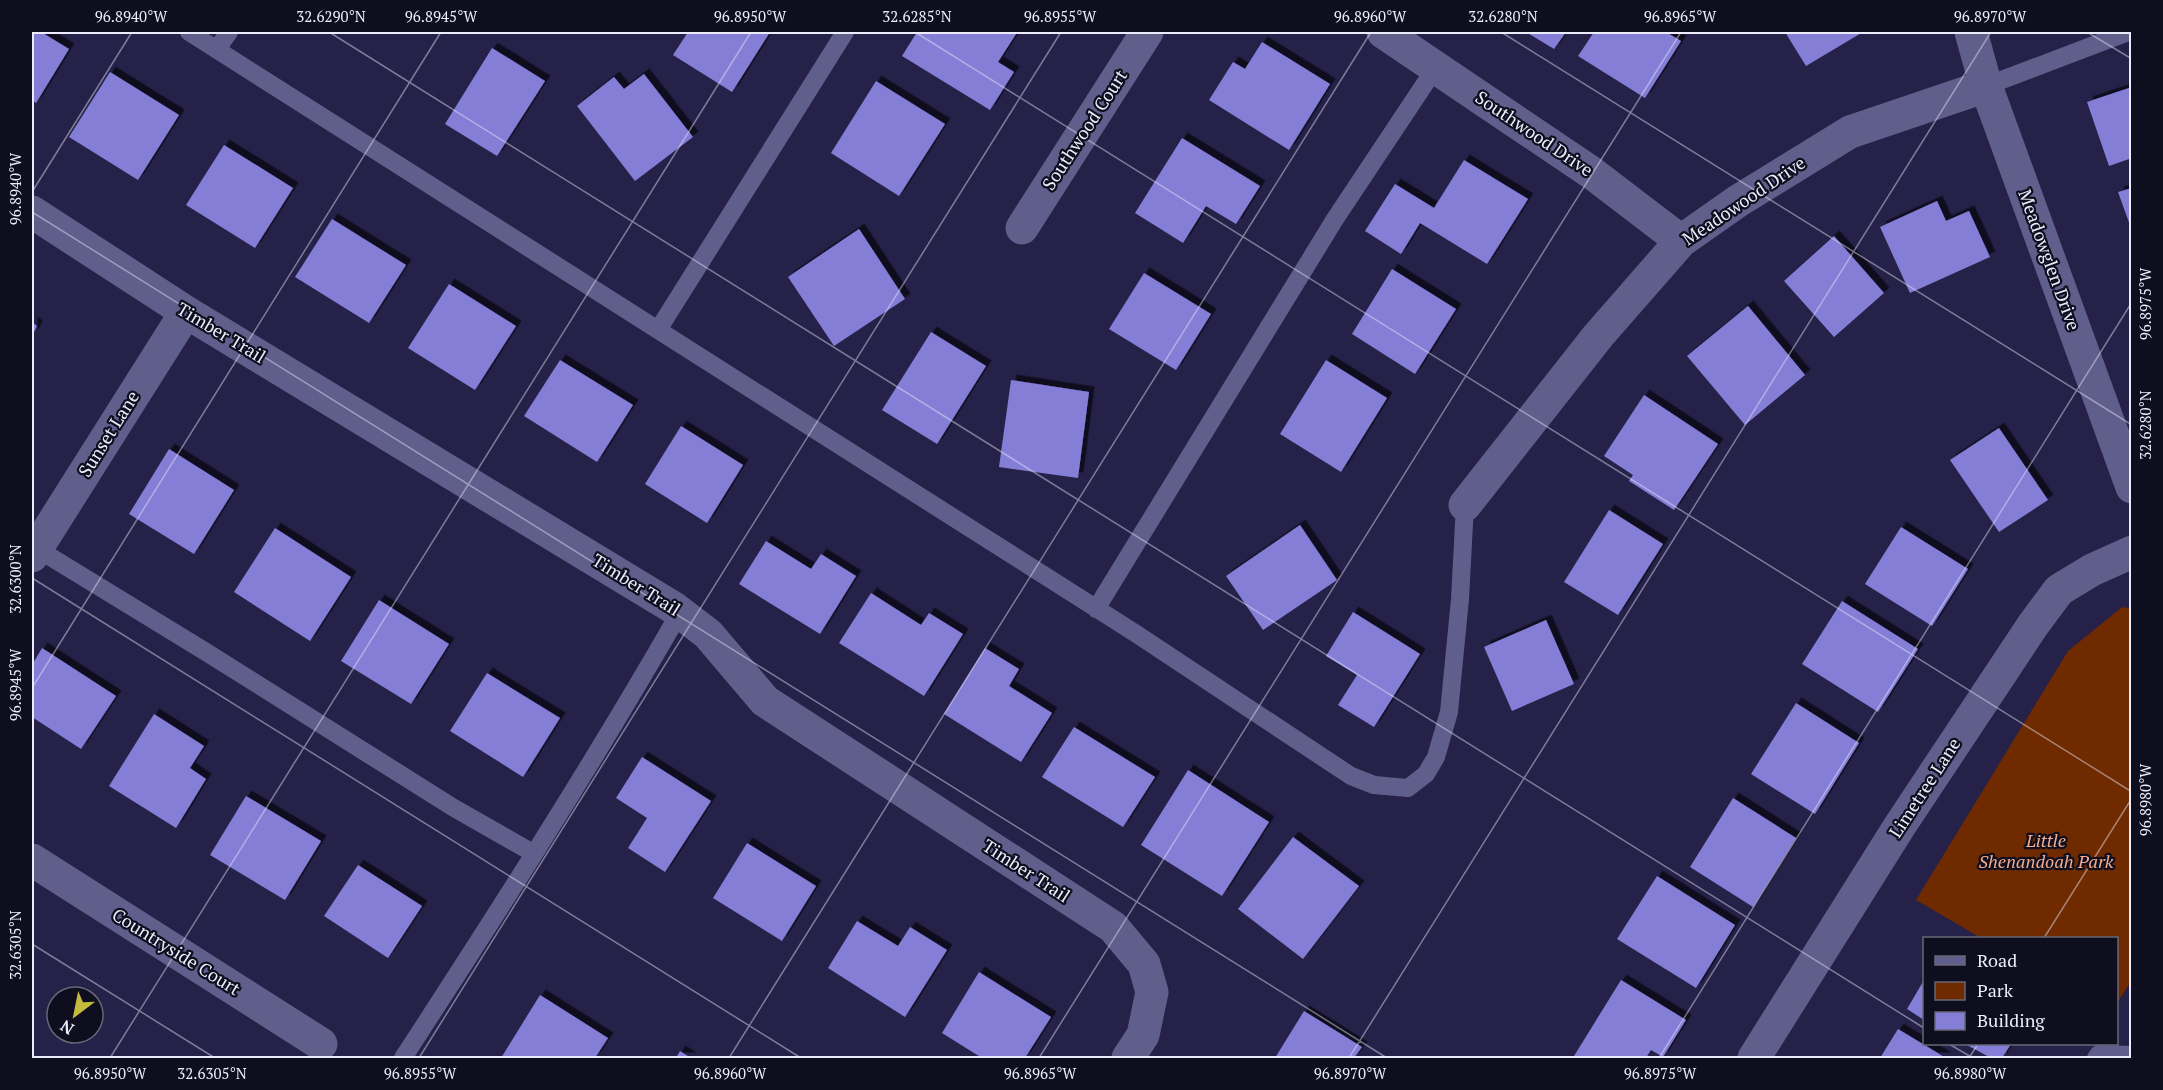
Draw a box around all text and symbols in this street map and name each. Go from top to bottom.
text: 96.8940°W [95,6,168,26]
text: 32.6290°N [296,6,366,26]
text: 96.8945°W [405,6,478,26]
text: 96.8950°W [714,6,787,26]
text: 32.6285°N [882,6,952,26]
text: 96.8955°W [1024,6,1097,26]
text: 96.8960°W [1334,6,1407,26]
text: 32.6280°N [1468,6,1538,26]
text: 96.8965°W [1644,6,1717,26]
text: 96.8970°W [1954,6,2027,26]
street label: Southwood Court [1036,64,1132,194]
street label: Southwood Drive [1471,85,1598,182]
street label: Meadowood Drive [1677,150,1810,250]
text: 96.8940°W [5,152,25,225]
street label: Meadowglen Drive [2013,186,2087,333]
text: 96.8975°W [2135,267,2155,340]
street label: Timber Trail [173,296,270,368]
street label: Sunset Lane [72,386,144,481]
text: 32.6280°N [2135,390,2155,460]
text: 32.6300°N [5,544,25,614]
street label: Timber Trail [588,548,685,621]
text: 96.8945°W [5,648,25,721]
street label: Limetree Lane [1883,733,1965,842]
text: 96.8980°W [2135,763,2155,836]
park label: Little Shenandoah Park [1978,828,2114,873]
street label: Timber Trail [978,833,1075,907]
street label: Countryside Court [108,902,245,1000]
text: 32.6305°N [5,910,25,980]
legend [1923,937,2118,1045]
text: Road [1977,948,2017,972]
text: Park [1977,978,2014,1002]
north arrow [45,985,105,1045]
text: Building [1977,1008,2045,1032]
text: N [56,1015,78,1040]
text: 96.8950°W [74,1063,147,1083]
text: 32.6305°N [177,1063,247,1083]
text: 96.8955°W [384,1063,457,1083]
text: 96.8960°W [694,1063,767,1083]
text: 96.8965°W [1004,1063,1077,1083]
text: 96.8970°W [1314,1063,1387,1083]
text: 96.8975°W [1624,1063,1697,1083]
text: 96.8980°W [1934,1063,2007,1083]

